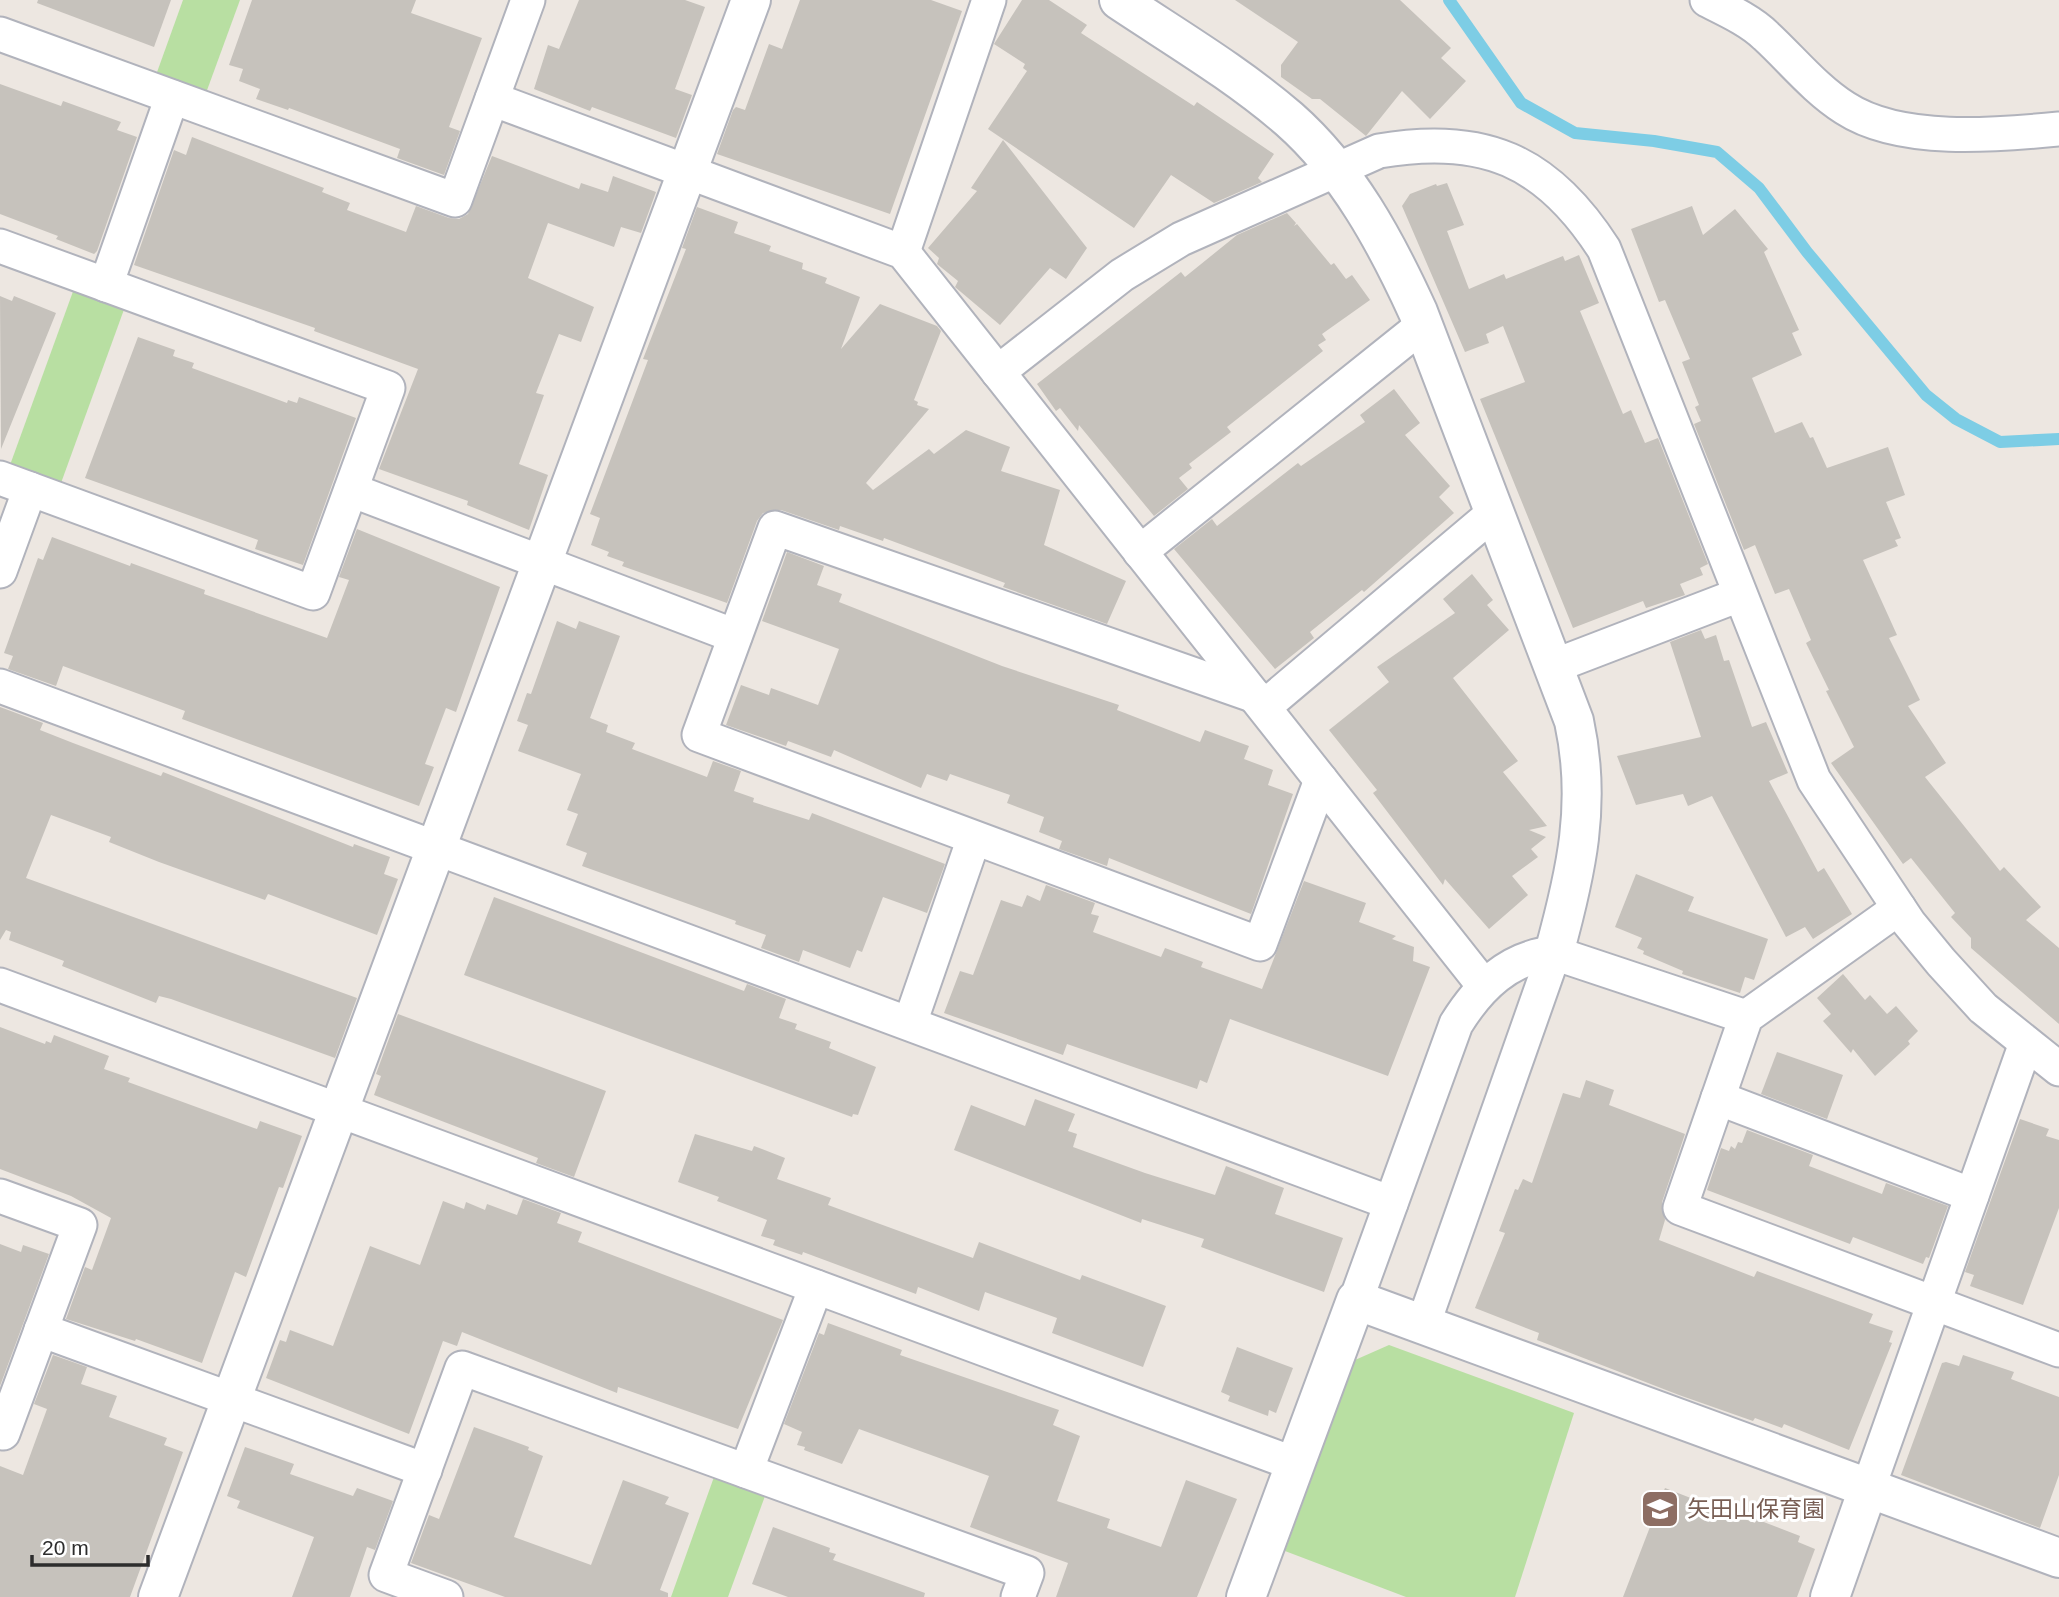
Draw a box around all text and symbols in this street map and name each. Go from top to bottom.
school or university icon: 矢田山保育園 [1639,1488,1681,1530]
place label: 矢田山保育園 [1687,1496,1825,1522]
scale bar [32,1524,147,1568]
text: 20 m [42,1536,89,1559]

